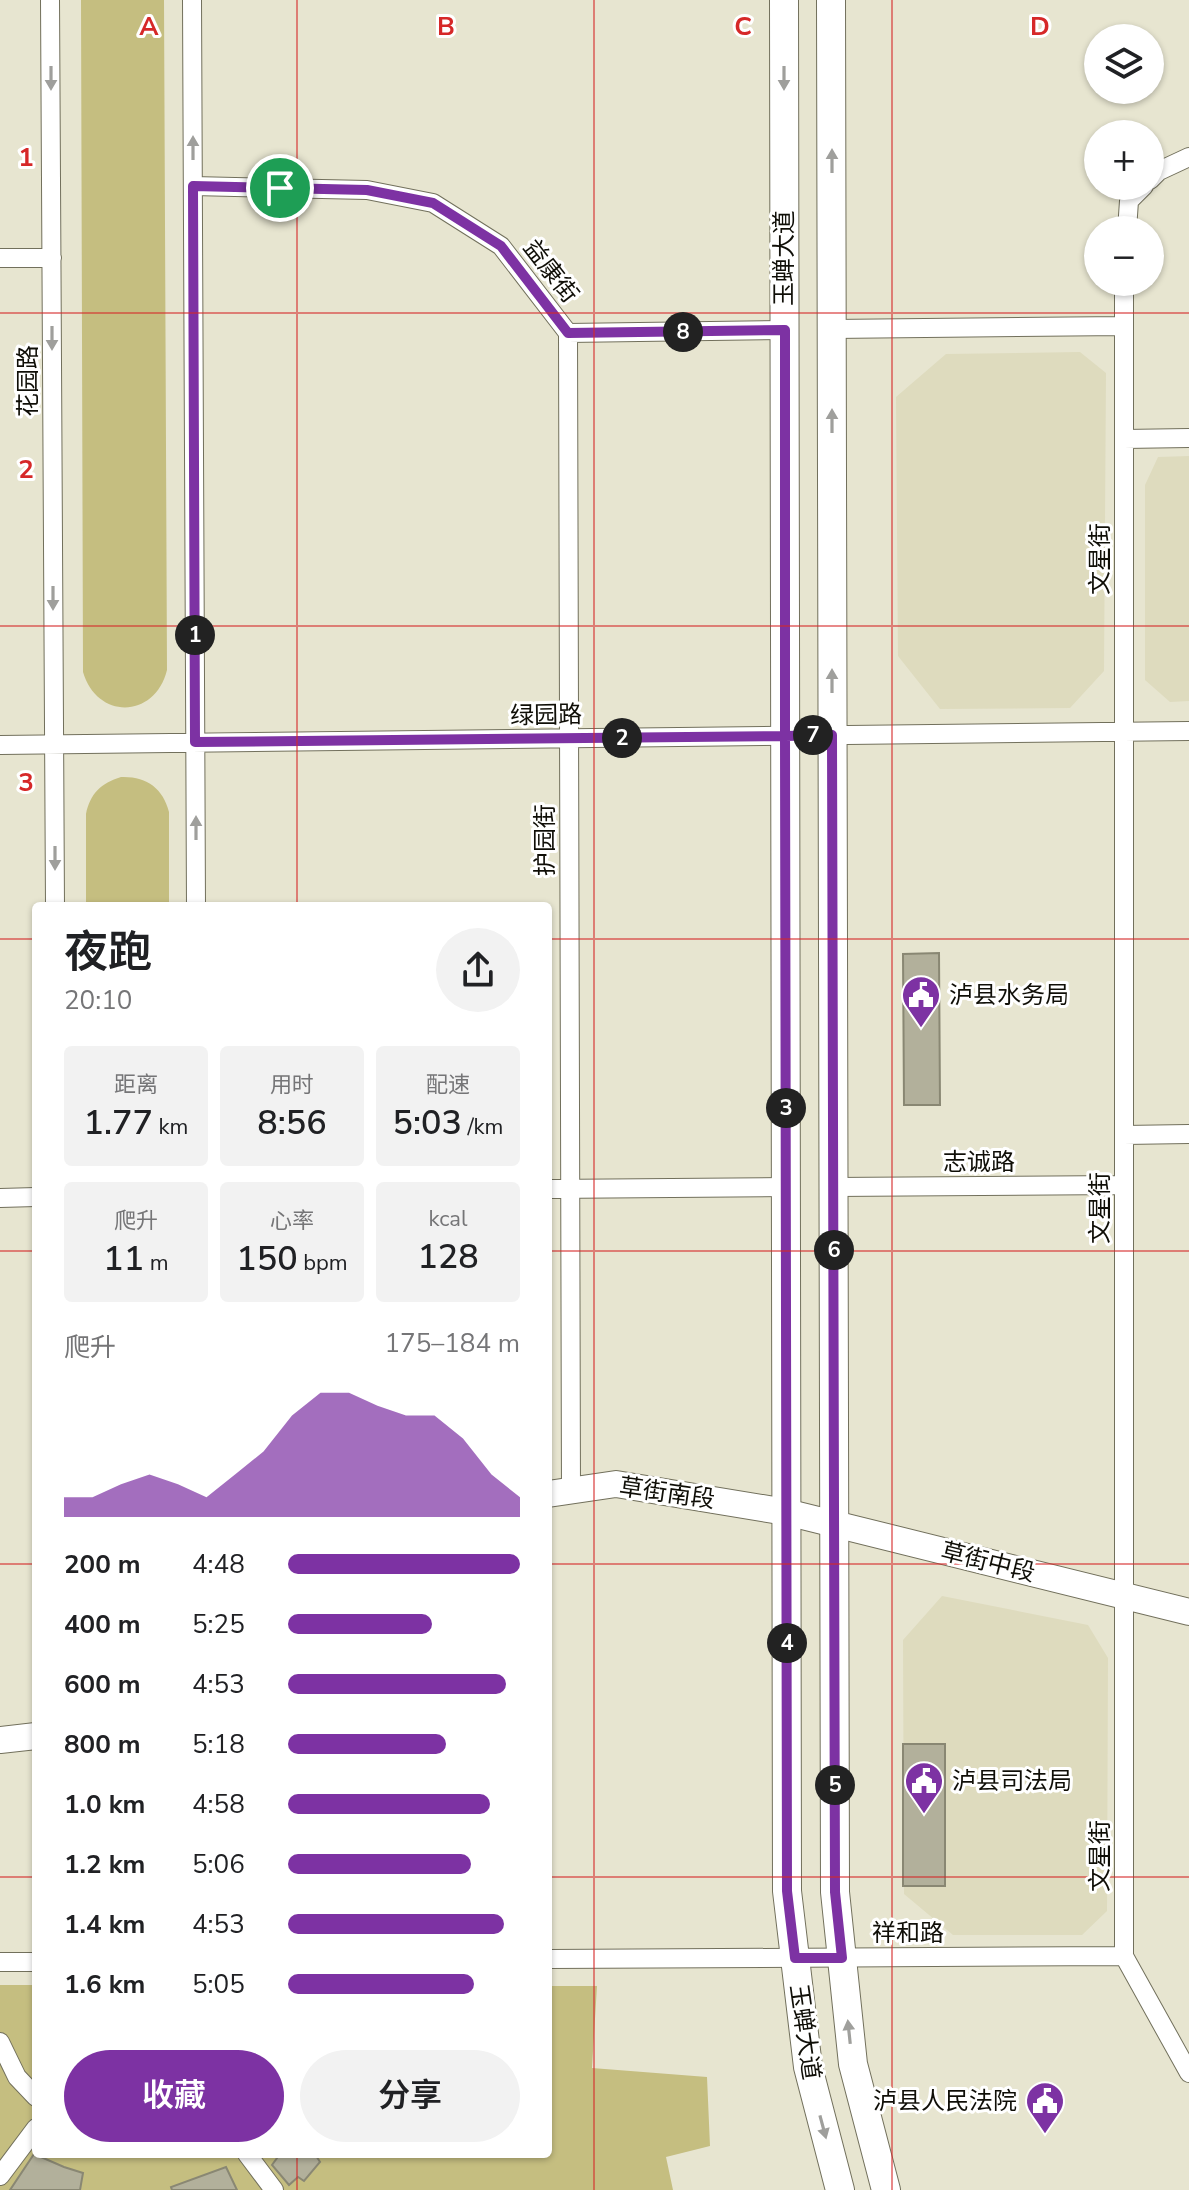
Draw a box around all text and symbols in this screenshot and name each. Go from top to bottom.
text: A [139,9,159,44]
text: B [437,9,455,44]
text: C [734,9,752,44]
text: D [1030,9,1050,44]
map controls [1084,24,1164,296]
button: layers [1084,24,1164,104]
one-way arrow [45,66,57,91]
one-way arrow [778,66,790,91]
button: + [1084,120,1164,200]
one-way arrow [187,135,199,160]
text: 1 [18,140,34,175]
one-way arrow [826,148,838,173]
pin [246,154,314,222]
icon: arrive [258,166,302,210]
street label: 玉蝉大道 [768,210,800,306]
button: − [1084,216,1164,296]
street label: 益康街 [516,233,586,309]
pin: 8 [663,312,703,352]
text: 8 [676,317,690,347]
one-way arrow [46,326,58,351]
street label: 花园路 [12,345,44,417]
one-way arrow [826,408,838,433]
text: 2 [18,452,34,487]
street label: 文星街 [1084,523,1116,595]
one-way arrow [47,586,59,611]
pin: 1 [175,615,215,655]
text: 1 [188,620,202,650]
one-way arrow [826,668,838,693]
street label: 绿园路 [510,698,582,732]
pin: 7 [793,715,833,755]
pin: 2 [602,718,642,758]
text: 7 [806,720,820,750]
text: 2 [615,723,629,753]
text: 3 [18,765,34,800]
street label: 护园街 [529,804,561,876]
one-way arrow [190,815,202,840]
one-way arrow [49,846,61,871]
text: 夜跑 [64,923,152,983]
button: share [436,928,520,1012]
public building icon: 泸县水务局 [900,974,942,1029]
place label: 泸县水务局 [949,979,1069,1011]
text: 20:10 [64,983,132,1018]
text: 距离 [114,1070,158,1100]
text: 用时 [270,1070,314,1100]
text: 配速 [426,1070,470,1100]
pin: 3 [766,1088,806,1128]
text: 3 [779,1093,793,1123]
text: 1.77 [84,1100,153,1146]
text: 8:56 [257,1100,327,1146]
text: 5:03 [393,1100,462,1146]
text: km [153,1112,188,1142]
text: /km [462,1112,503,1142]
street label: 志诚路 [943,1146,1015,1178]
street label: 文星街 [1084,1172,1116,1244]
text: kcal [429,1204,468,1234]
text: 爬升 [114,1206,158,1236]
text: 心率 [270,1206,314,1236]
pin: 6 [814,1230,854,1270]
text: 128 [417,1234,479,1280]
text: 6 [827,1235,841,1265]
text: 11 [103,1236,144,1282]
text: 150 [236,1236,298,1282]
text: m [144,1248,169,1278]
text: bpm [298,1248,348,1278]
text: 175–184 m [384,1326,520,1361]
text: 爬升 [64,1330,116,1365]
street label: 草街南段 [617,1470,717,1516]
street label: 草街中段 [938,1535,1038,1589]
text: 200 m [64,1547,141,1582]
text: 4:48 [192,1547,245,1582]
text: 400 m [64,1607,141,1642]
text: 5:25 [192,1607,245,1642]
pin: 4 [767,1623,807,1663]
text: 4 [780,1628,794,1658]
text: 600 m [64,1667,141,1702]
text: 4:53 [192,1667,245,1702]
text: 800 m [64,1727,141,1762]
text: 5:18 [192,1727,245,1762]
public building icon: 泸县司法局 [903,1760,945,1815]
pin: 5 [815,1765,855,1805]
place label: 泸县司法局 [952,1765,1072,1797]
text: 5 [828,1770,842,1800]
text: 1.0 km [64,1787,145,1822]
text: 4:58 [192,1787,245,1822]
street label: 文星街 [1084,1820,1116,1892]
text: 1.2 km [64,1847,145,1882]
text: 5:06 [192,1847,245,1882]
text: 1.4 km [64,1907,145,1942]
text: 4:53 [192,1907,245,1942]
street label: 祥和路 [872,1917,944,1949]
text: 1.6 km [64,1967,145,2002]
text: 5:05 [192,1967,245,2002]
street label: 玉蝉大道 [782,1982,828,2082]
one-way arrow [843,2019,856,2044]
button: 收藏 [64,2050,284,2142]
button: 分享 [300,2050,520,2142]
public building icon: 泸县人民法院 [1024,2080,1066,2135]
place label: 泸县人民法院 [873,2085,1017,2117]
one-way arrow [818,2114,830,2139]

